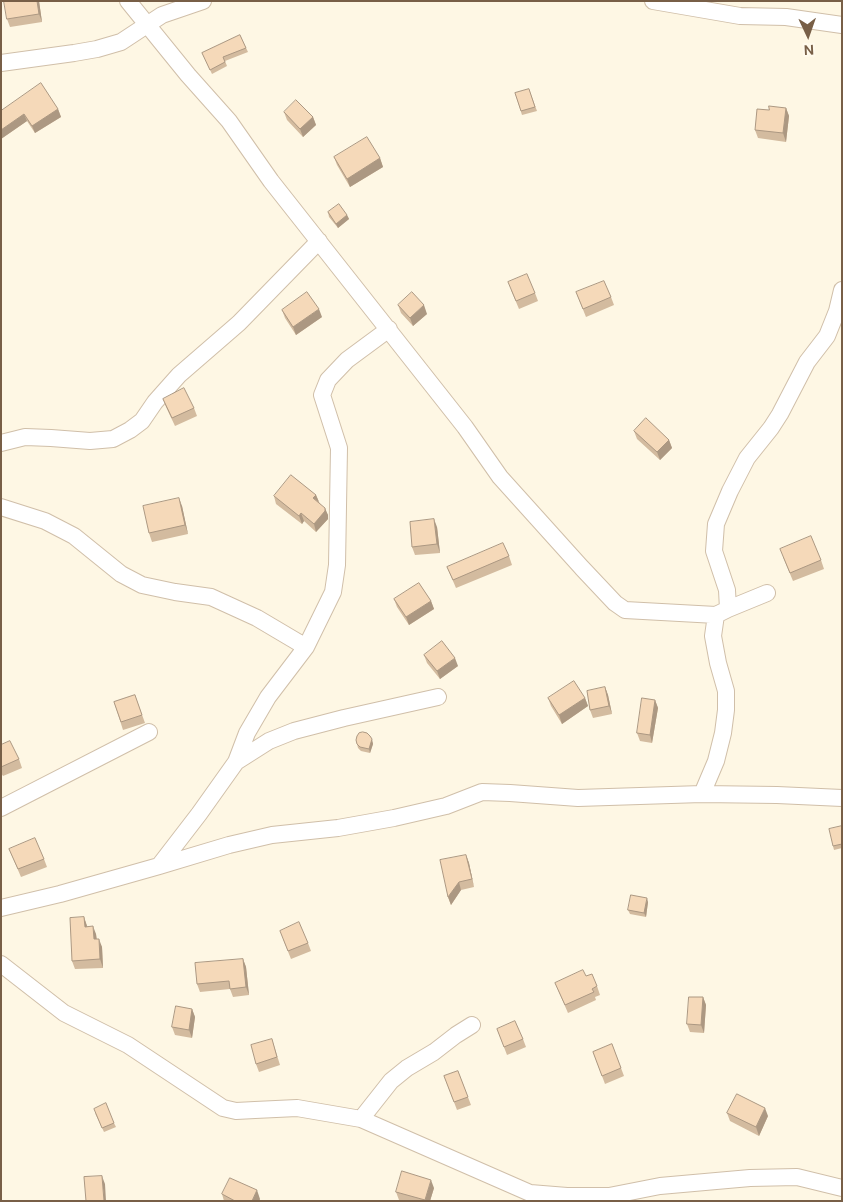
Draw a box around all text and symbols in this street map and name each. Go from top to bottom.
north arrow [783,10,833,60]
text: N [803,41,814,59]

